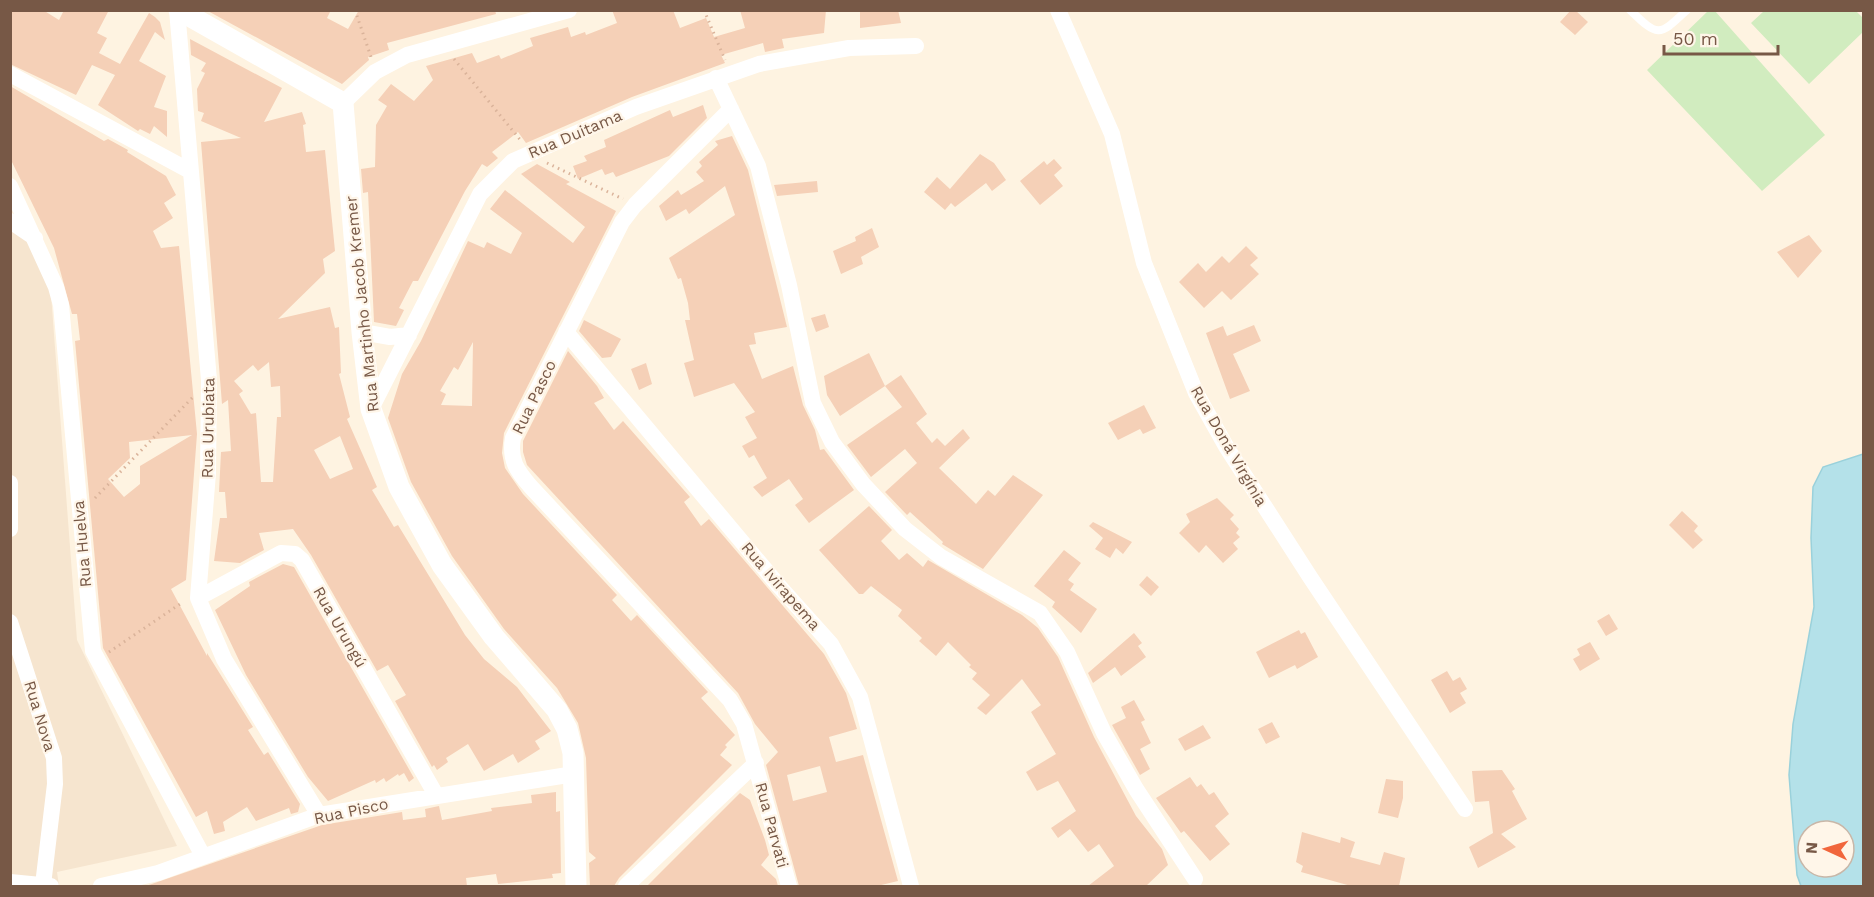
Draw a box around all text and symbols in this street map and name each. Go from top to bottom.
scale bar [1664,18,1778,56]
text: 50 m [1673,28,1718,49]
street label: Rua Duitama [525,106,625,162]
street label: Rua Martinho Jacob Kremer [341,194,383,413]
street label: Rua Pasco [508,357,560,437]
street label: Rua Urubiata [198,377,218,479]
street label: Rua Doná Virgínia [1187,382,1271,510]
street label: Rua Huelva [69,500,95,588]
street label: Rua Ivirapema [738,538,824,634]
street label: Rua Urungú [309,583,371,671]
street label: Rua Nova [20,678,60,754]
street label: Rua Parvati [751,780,793,870]
street label: Rua Pisco [312,794,390,828]
north arrow [1796,819,1856,879]
text: N [1802,841,1821,855]

